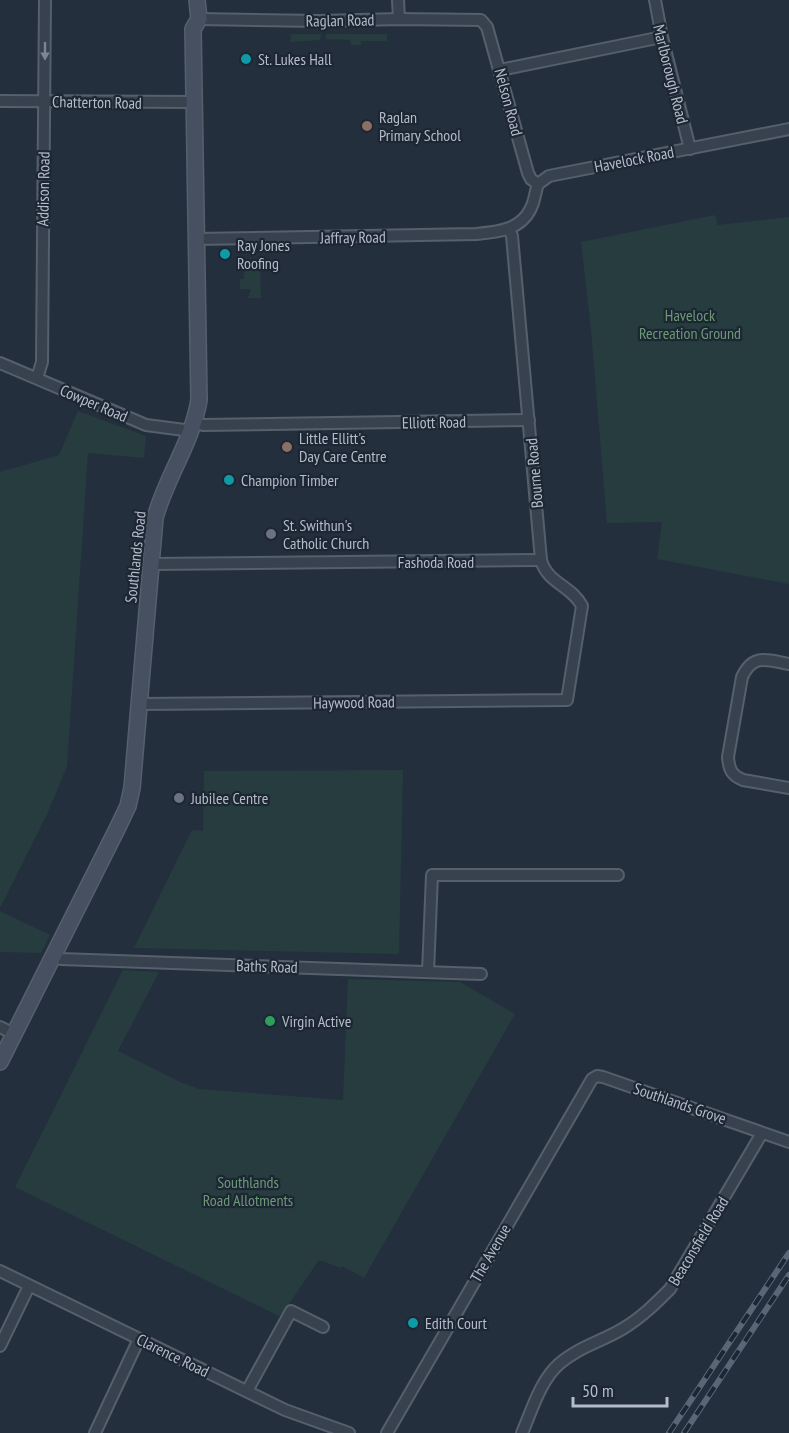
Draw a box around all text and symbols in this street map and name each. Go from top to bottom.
street label: Raglan Road [305,9,375,31]
street label: Marlborough Road [649,22,693,126]
one-way arrow [40,41,50,60]
place label: St. Lukes Hall [258,49,332,69]
marker: St. Lukes Hall [239,52,253,66]
street label: Nelson Road [490,66,528,138]
street label: Chatterton Road [52,91,142,113]
place label: Raglan Primary School [379,107,461,145]
marker: Raglan Primary School [360,119,374,133]
street label: Havelock Road [593,141,676,177]
street label: Addison Road [32,151,54,227]
street label: Jaffray Road [319,226,386,248]
place label: Ray Jones Roofing [237,235,290,273]
marker: Ray Jones Roofing [218,247,232,261]
park label: Havelock Recreation Ground [639,305,741,343]
street label: Cowper Road [57,380,131,426]
street label: Elliott Road [402,411,466,433]
place label: Little Ellitt's Day Care Centre [299,428,387,466]
street label: Bourne Road [521,437,547,509]
marker: Little Ellitt's Day Care Centre [280,440,294,454]
place label: Champion Timber [241,470,339,490]
marker: Champion Timber [222,473,236,487]
street label: Southlands Road [120,510,150,604]
place label: St. Swithun's Catholic Church [283,515,369,553]
marker: St. Swithun's Catholic Church [264,527,278,541]
street label: Fashoda Road [398,552,474,572]
street label: Haywood Road [313,691,395,713]
place label: Jubilee Centre [190,788,268,808]
marker: Jubilee Centre [172,791,186,805]
street label: Baths Road [236,955,298,977]
place label: Virgin Active [281,1011,351,1031]
marker: Virgin Active [263,1014,277,1028]
street label: Southlands Grove [631,1078,729,1128]
park label: Southlands Road Allotments [203,1172,293,1210]
street label: Beaconsfield Road [664,1193,732,1289]
street label: The Avenue [465,1220,515,1286]
place label: Edith Court [425,1313,488,1333]
marker: Edith Court [406,1316,420,1330]
street label: Clarence Road [133,1329,213,1381]
scale bar [573,1370,668,1408]
text: 50 m [582,1379,614,1402]

